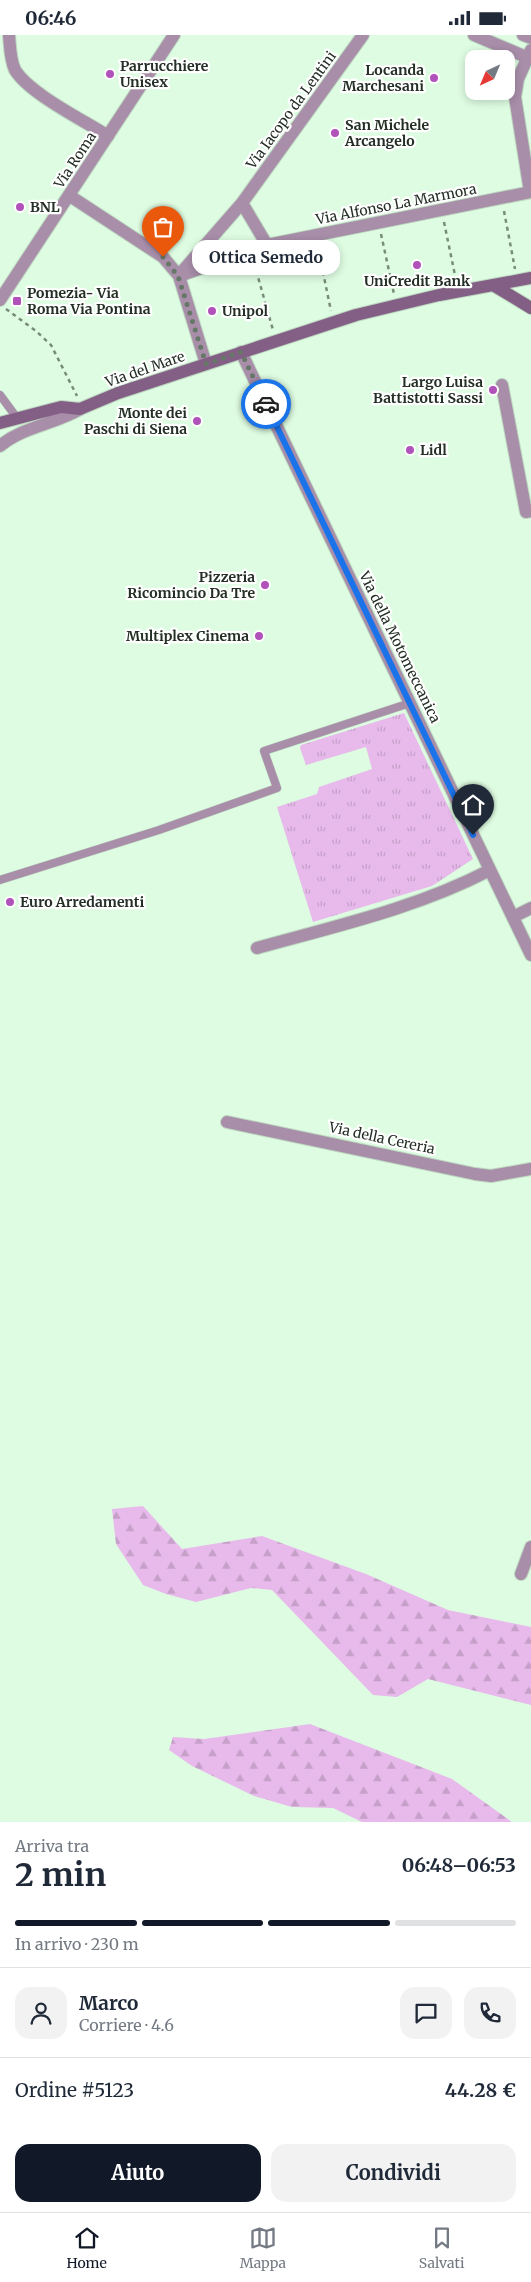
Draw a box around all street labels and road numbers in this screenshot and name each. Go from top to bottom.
street label: Via Iacopo da Lentini [242,47,340,173]
street label: Via Roma [50,128,100,192]
street label: Via Alfonso La Marmora [313,180,478,229]
street label: Via del Mare [102,347,187,391]
street label: Via della Motomeccanica [355,567,445,726]
street label: Via della Cereria [326,1118,437,1158]

